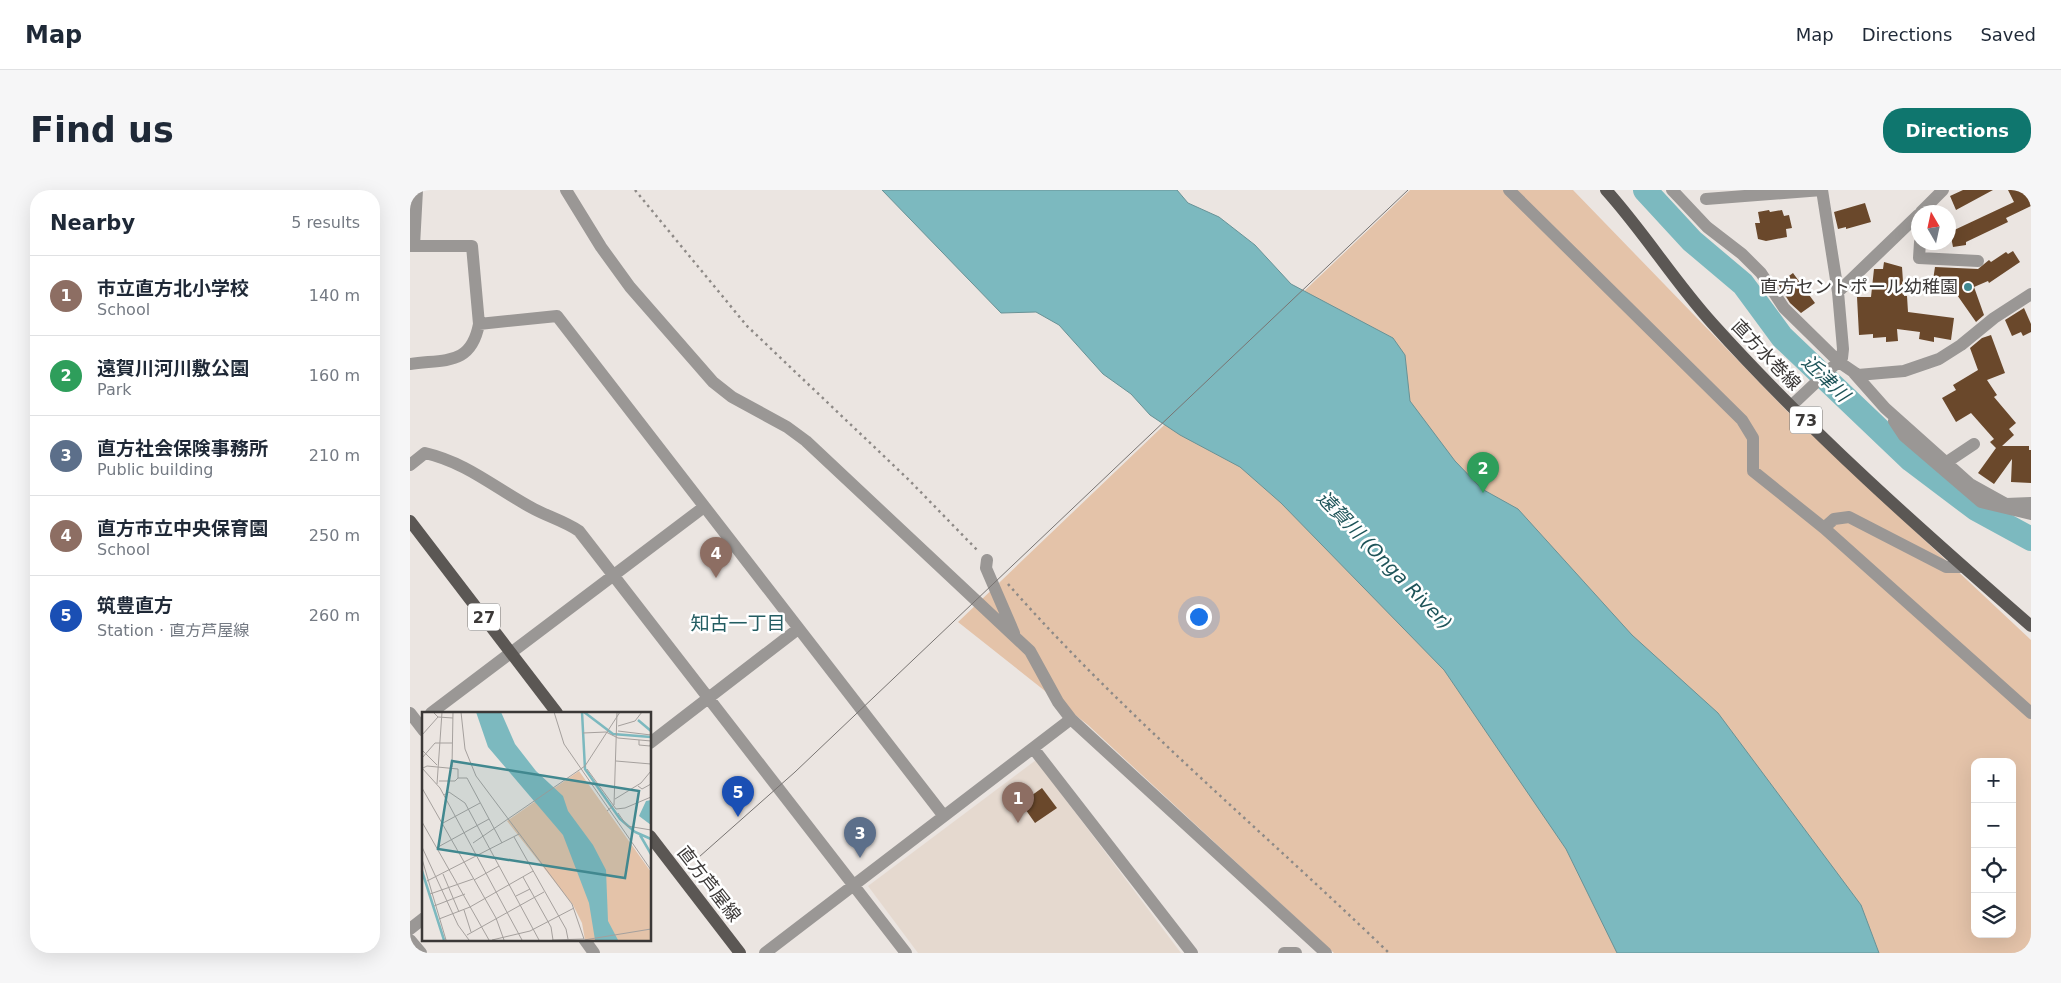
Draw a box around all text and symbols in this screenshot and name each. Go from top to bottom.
text: Map [25,21,82,49]
text: Map [1796,24,1834,45]
text: Directions [1862,24,1952,45]
text: Saved [1980,24,2036,45]
button: Directions [1883,108,2031,153]
text: Find us [30,110,174,150]
north arrow [1911,205,1956,250]
text: Nearby [50,211,135,235]
text: 5 results [291,213,360,232]
place label: 直方セントポール幼稚園 [1760,276,1958,297]
text: 市立直方北小学校 [97,277,249,299]
marker: 直方セントポール幼稚園 [1962,281,1974,293]
text: 1 [60,286,72,305]
text: 140 m [309,286,360,305]
text: School [97,300,150,319]
street label: 直方水巻線 [1728,315,1805,394]
water label: 近津川 [1798,350,1856,407]
text: 遠賀川河川敷公園 [97,357,249,379]
text: 2 [60,366,72,385]
text: 160 m [309,366,360,385]
text: Park [97,380,132,399]
road number: 73 [1790,406,1822,434]
text: 直方社会保険事務所 [97,437,268,459]
text: 3 [60,446,72,465]
text: 210 m [309,446,360,465]
pin: 2 [1467,452,1499,493]
text: Public building [97,460,214,479]
water label: 遠賀川 (Onga River) [1313,486,1457,634]
text: 直方市立中央保育園 [97,517,268,539]
text: 4 [60,526,72,545]
text: 250 m [309,526,360,545]
pin: 4 [700,537,732,578]
text: School [97,540,150,559]
text: 筑豊直方 [97,594,173,616]
road number: 27 [468,604,500,631]
your location [1186,604,1212,630]
text: 5 [60,606,72,625]
text: 260 m [309,606,360,625]
district label: 知古一丁目 [690,612,786,634]
text: Station · 直方芦屋線 [97,621,249,640]
inset map [422,712,651,940]
map controls [1971,758,2016,938]
button: + [1971,758,2016,803]
pin: 5 [722,776,754,817]
pin: 1 [1002,782,1034,823]
button: − [1971,803,2016,848]
pin: 3 [844,817,876,858]
street label: 直方芦屋線 [673,842,745,926]
button: locate [1971,848,2016,893]
button: layers [1971,893,2016,938]

